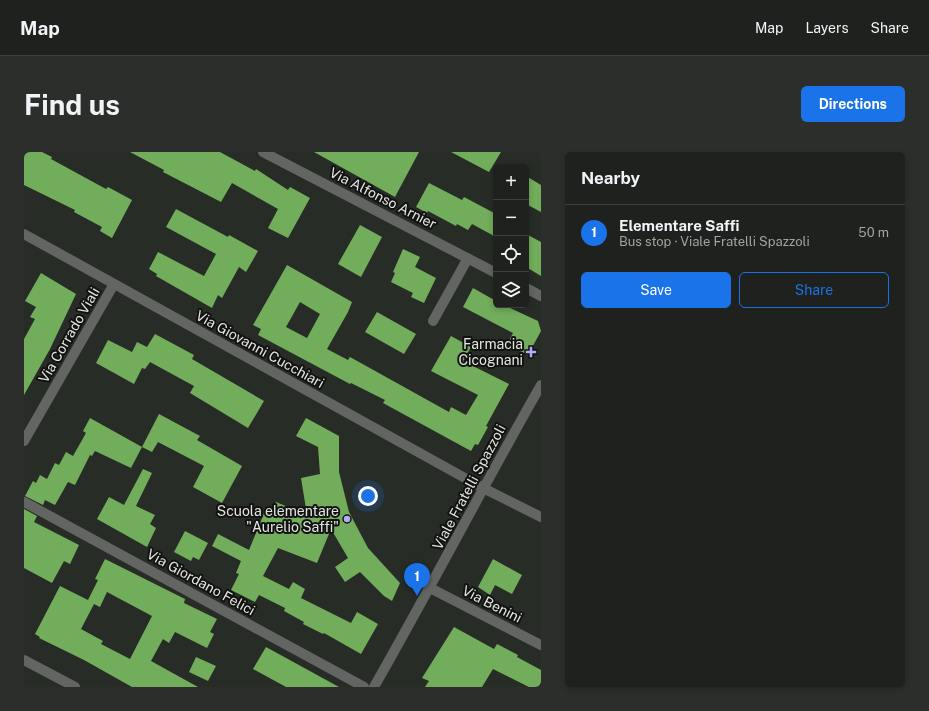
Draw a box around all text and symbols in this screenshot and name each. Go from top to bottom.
text: Map [20,17,60,39]
text: Map [755,20,783,36]
text: Layers [805,20,849,36]
text: Share [871,20,909,36]
button: Directions [801,86,905,122]
text: Find us [24,88,120,121]
street label: Via Alfonso Arnier [327,164,439,232]
map controls [493,164,529,308]
button: + [493,164,529,200]
text: Nearby [581,168,640,188]
button: − [493,200,529,236]
text: Elementare Saffi [619,217,740,234]
text: 1 [591,225,597,240]
text: 50 m [858,225,889,240]
text: Bus stop · Viale Fratelli Spazzoli [619,234,810,249]
button: locate [493,236,529,272]
button: layers [493,272,529,308]
button: Save [581,272,731,308]
button: Share [739,272,889,308]
street label: Via Corrado Viali [35,284,103,386]
street label: Via Giovanni Cucchiari [193,307,327,391]
place label: Farmacia Cicognani [458,336,523,368]
marker: Farmacia Cicognani [526,347,536,357]
street label: Viale Fratelli Spazzoli [429,422,509,552]
your location [358,486,378,506]
place label: Scuola elementare "Aurelio Saffi" [217,503,339,535]
marker: Scuola elementare "Aurelio Saffi" [342,514,352,524]
street label: Via Giordano Felici [144,546,258,618]
pin: 1 [404,563,430,596]
street label: Via Benini [460,582,524,626]

